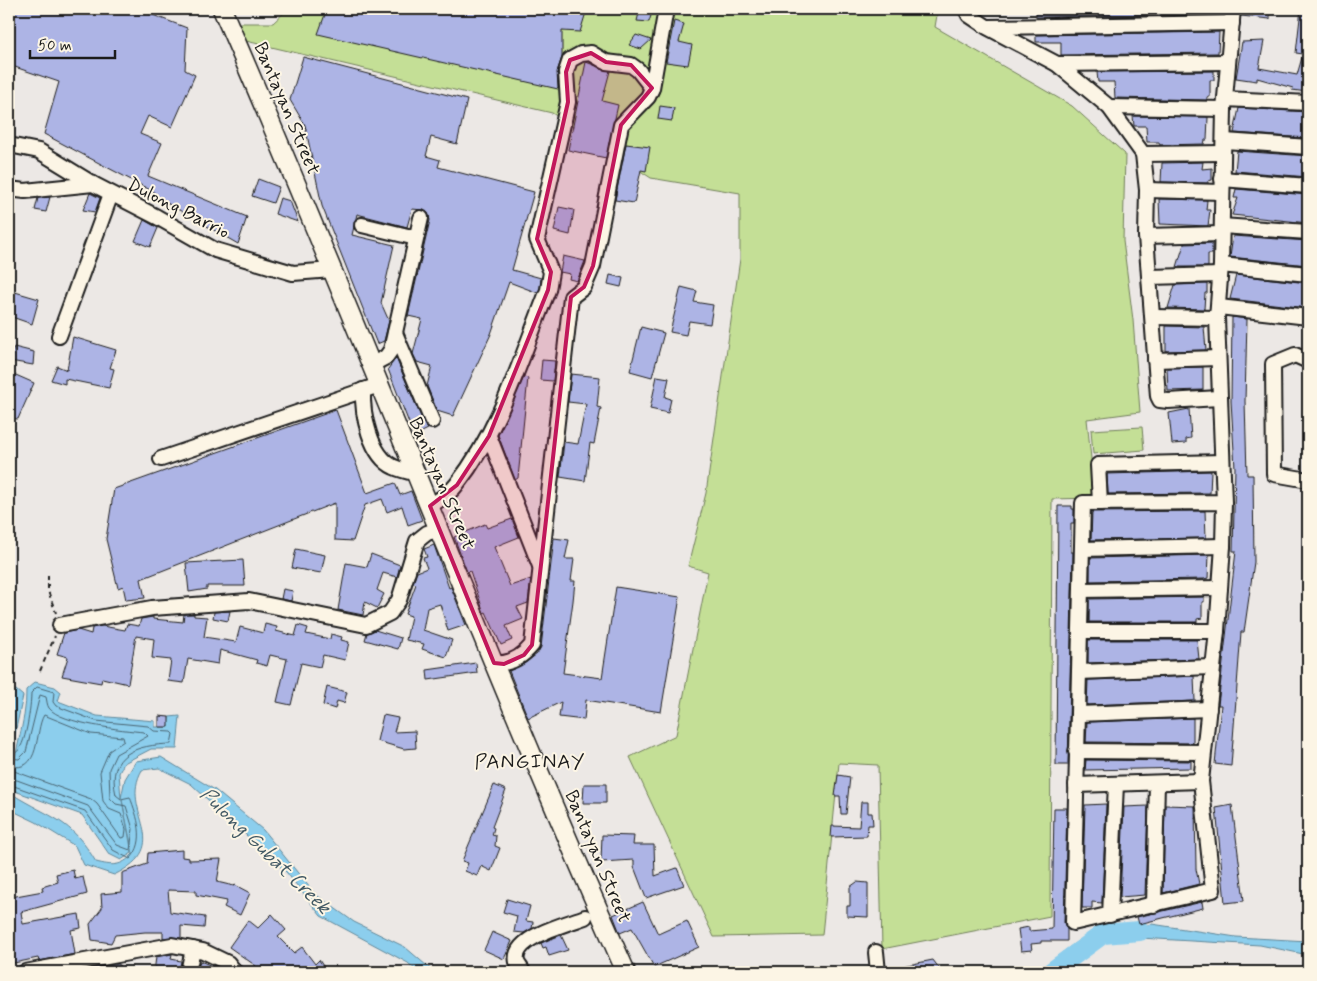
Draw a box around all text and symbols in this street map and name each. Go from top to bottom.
scale bar [30,28,115,60]
text: 50 m [38,36,72,56]
street label: Bantayan Street [247,39,326,179]
street label: Dulong Barrio [122,172,234,246]
street label: Bantayan Street [402,414,481,554]
district label: PANGINAY [474,748,586,776]
water label: Pulong Gubat Creek [194,782,338,922]
street label: Bantayan Street [558,787,637,927]

